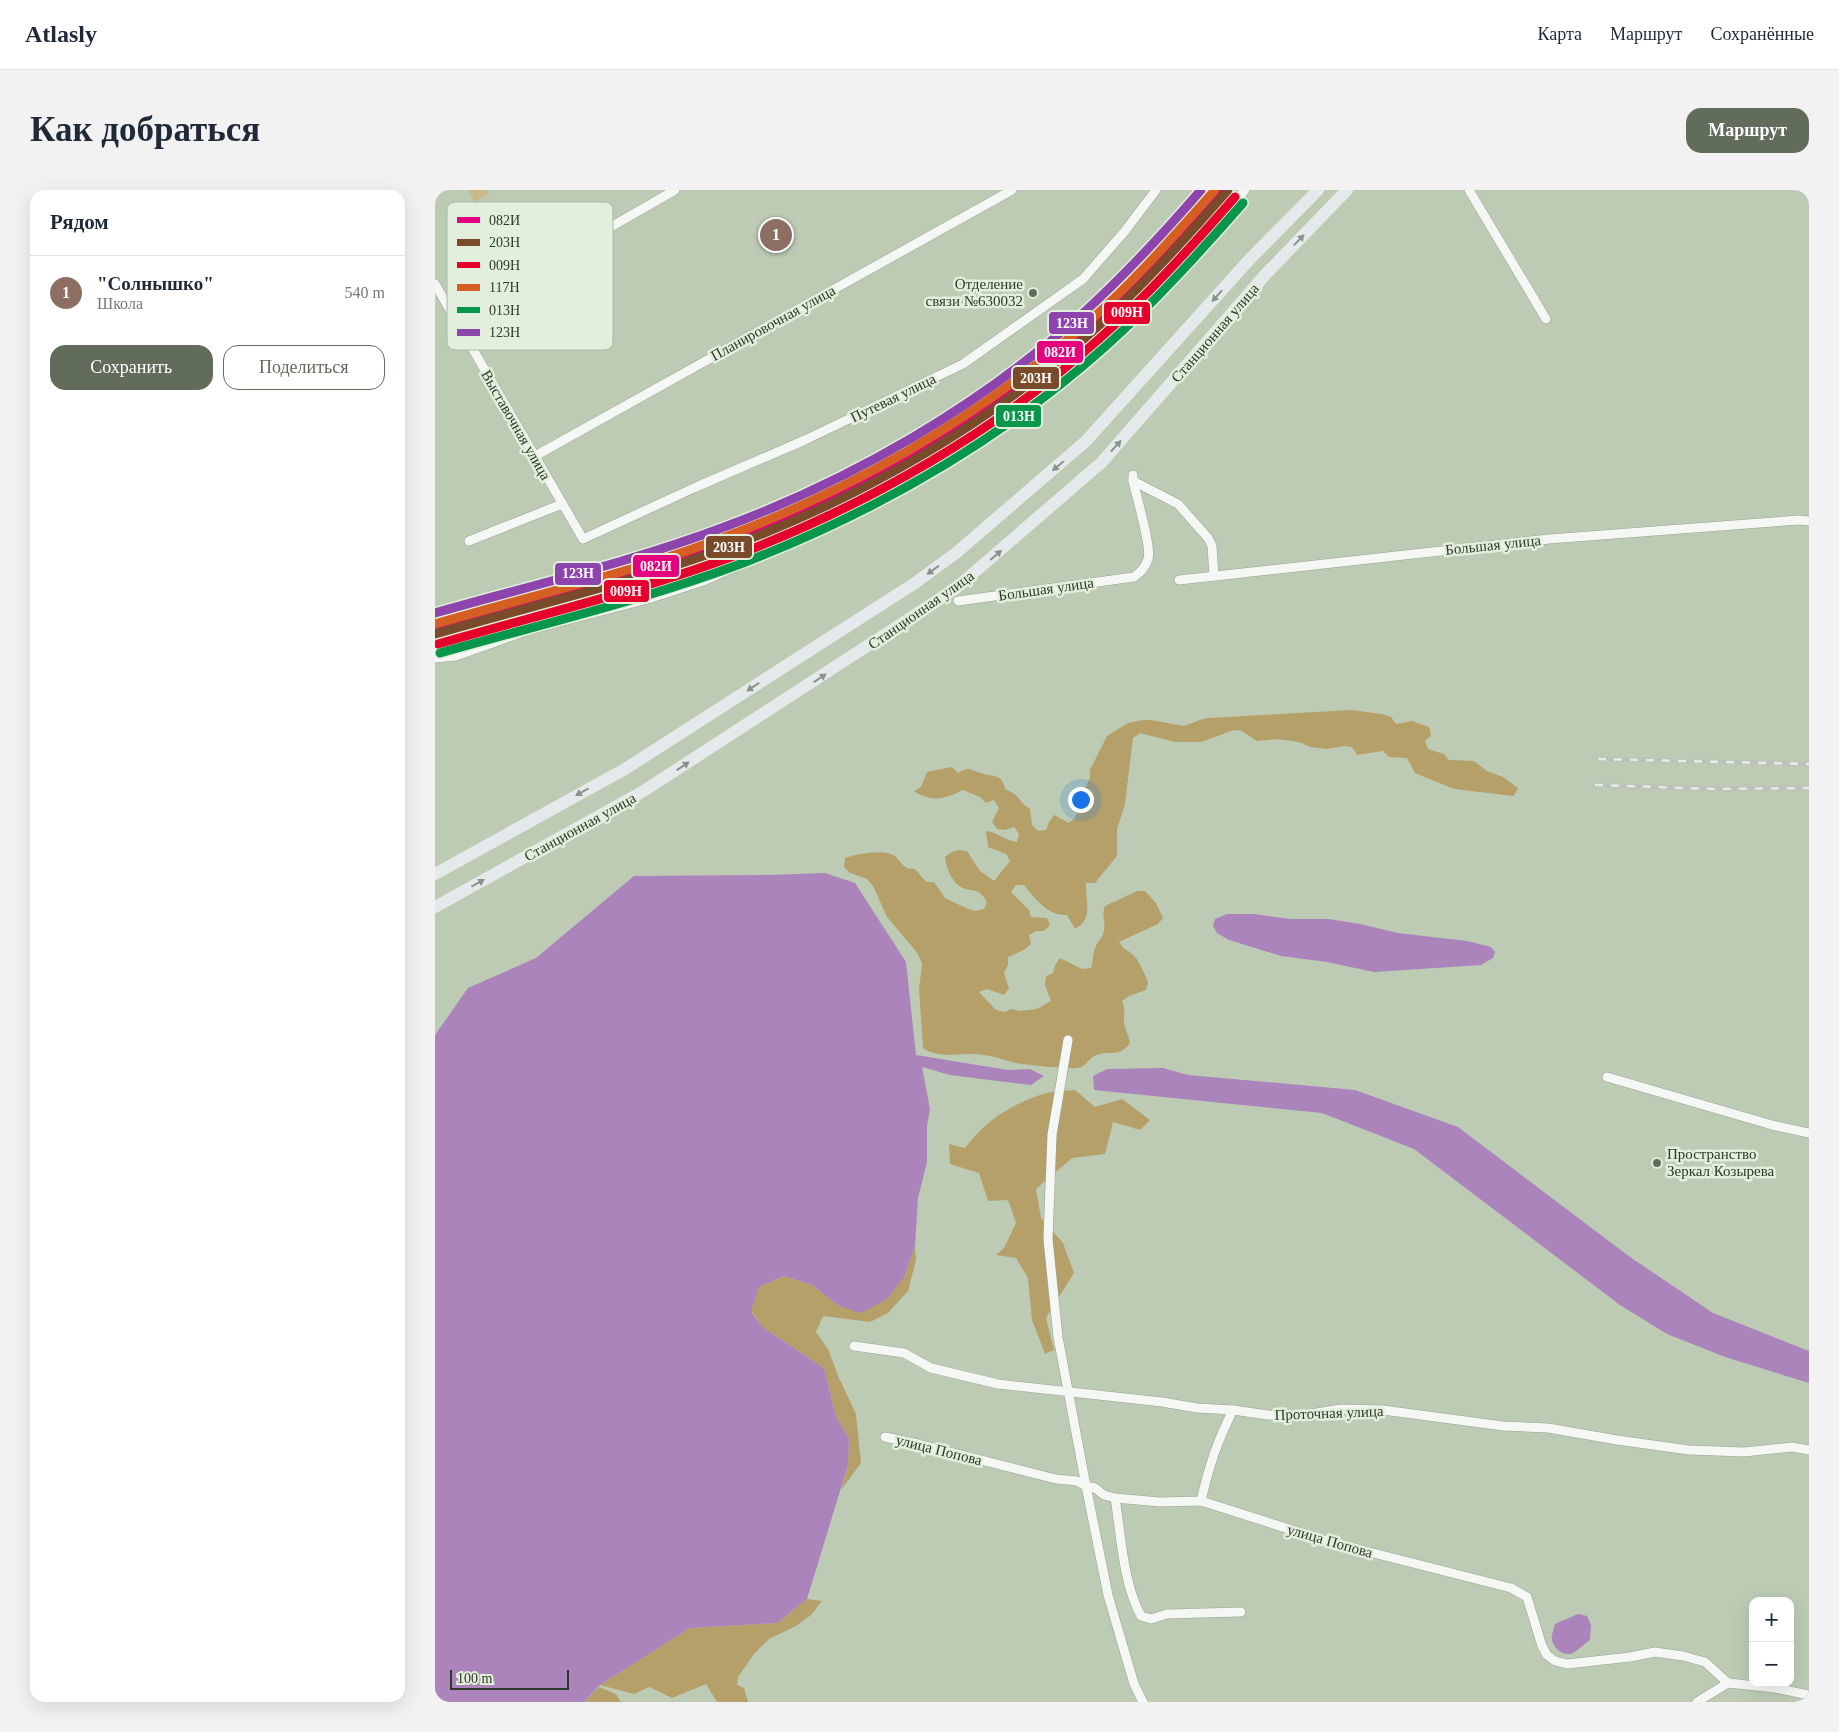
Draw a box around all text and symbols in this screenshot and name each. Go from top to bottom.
text: Atlasly [25,21,97,47]
text: Карта [1537,24,1582,44]
text: Маршрут [1610,24,1682,44]
text: Сохранённые [1710,24,1814,44]
button: Маршрут [1686,108,1809,153]
text: Как добраться [30,110,260,149]
legend [447,202,613,350]
text: Рядом [50,210,109,234]
text: 082И [489,213,520,228]
pin: 1 [760,216,792,254]
one-way arrow [1293,234,1305,246]
text: 203Н [489,235,520,250]
text: 009Н [489,258,520,273]
text: "Солнышко" [97,273,214,294]
place label: Отделение связи №630032 [926,276,1023,309]
text: 117Н [489,280,520,295]
street label: Станционная улица [1168,280,1262,385]
street label: Планировочная улица [708,282,838,364]
text: 1 [62,284,70,301]
text: 540 m [345,284,385,301]
marker: Отделение связи №630032 [1027,287,1039,299]
one-way arrow [1211,290,1222,303]
text: Школа [97,295,143,312]
line badge: 009Н [1103,301,1151,325]
text: 013Н [489,303,520,318]
text: 009Н [1111,305,1143,320]
line badge: 123Н [1048,311,1095,335]
text: 123Н [1056,316,1088,331]
text: 123Н [489,325,520,340]
line badge: 082И [1036,340,1084,364]
button: Сохранить [50,345,213,390]
button: Поделиться [223,345,385,390]
text: 082И [1044,345,1076,360]
line badge: 203Н [1012,366,1060,390]
street label: Выставочная улица [478,367,554,483]
street label: Путевая улица [848,370,939,426]
text: 203Н [1020,371,1052,386]
line badge: 013Н [995,404,1042,428]
text: 013Н [1003,409,1035,424]
one-way arrow [1110,440,1122,452]
one-way arrow [1052,461,1065,472]
street label: Большая улица [1444,532,1542,558]
line badge: 203Н [705,535,753,559]
text: 203Н [713,540,745,555]
one-way arrow [989,549,1001,561]
line badge: 082И [632,554,680,578]
text: 082И [640,559,672,574]
line badge: 123Н [554,562,602,586]
one-way arrow [926,565,940,575]
text: 123Н [562,566,594,581]
street label: Станционная улица [865,567,977,652]
street label: Большая улица [997,574,1095,604]
line badge: 009Н [603,579,650,603]
text: 009Н [610,584,642,599]
one-way arrow [813,673,826,682]
one-way arrow [746,682,760,692]
one-way arrow [677,761,690,770]
your location [1068,787,1094,813]
one-way arrow [575,788,589,797]
street label: Станционная улица [521,789,639,864]
one-way arrow [470,879,485,887]
place label: Пространство Зеркал Козырева [1667,1146,1775,1179]
marker: Пространство Зеркал Козырева [1651,1157,1663,1169]
street label: Проточная улица [1274,1403,1384,1423]
street label: улица Попова [894,1432,984,1469]
street label: улица Попова [1285,1521,1375,1561]
map controls [1749,1597,1794,1687]
button: + [1749,1597,1794,1642]
button: − [1749,1642,1794,1687]
scale bar [450,1667,569,1690]
text: 100 m [457,1671,492,1686]

